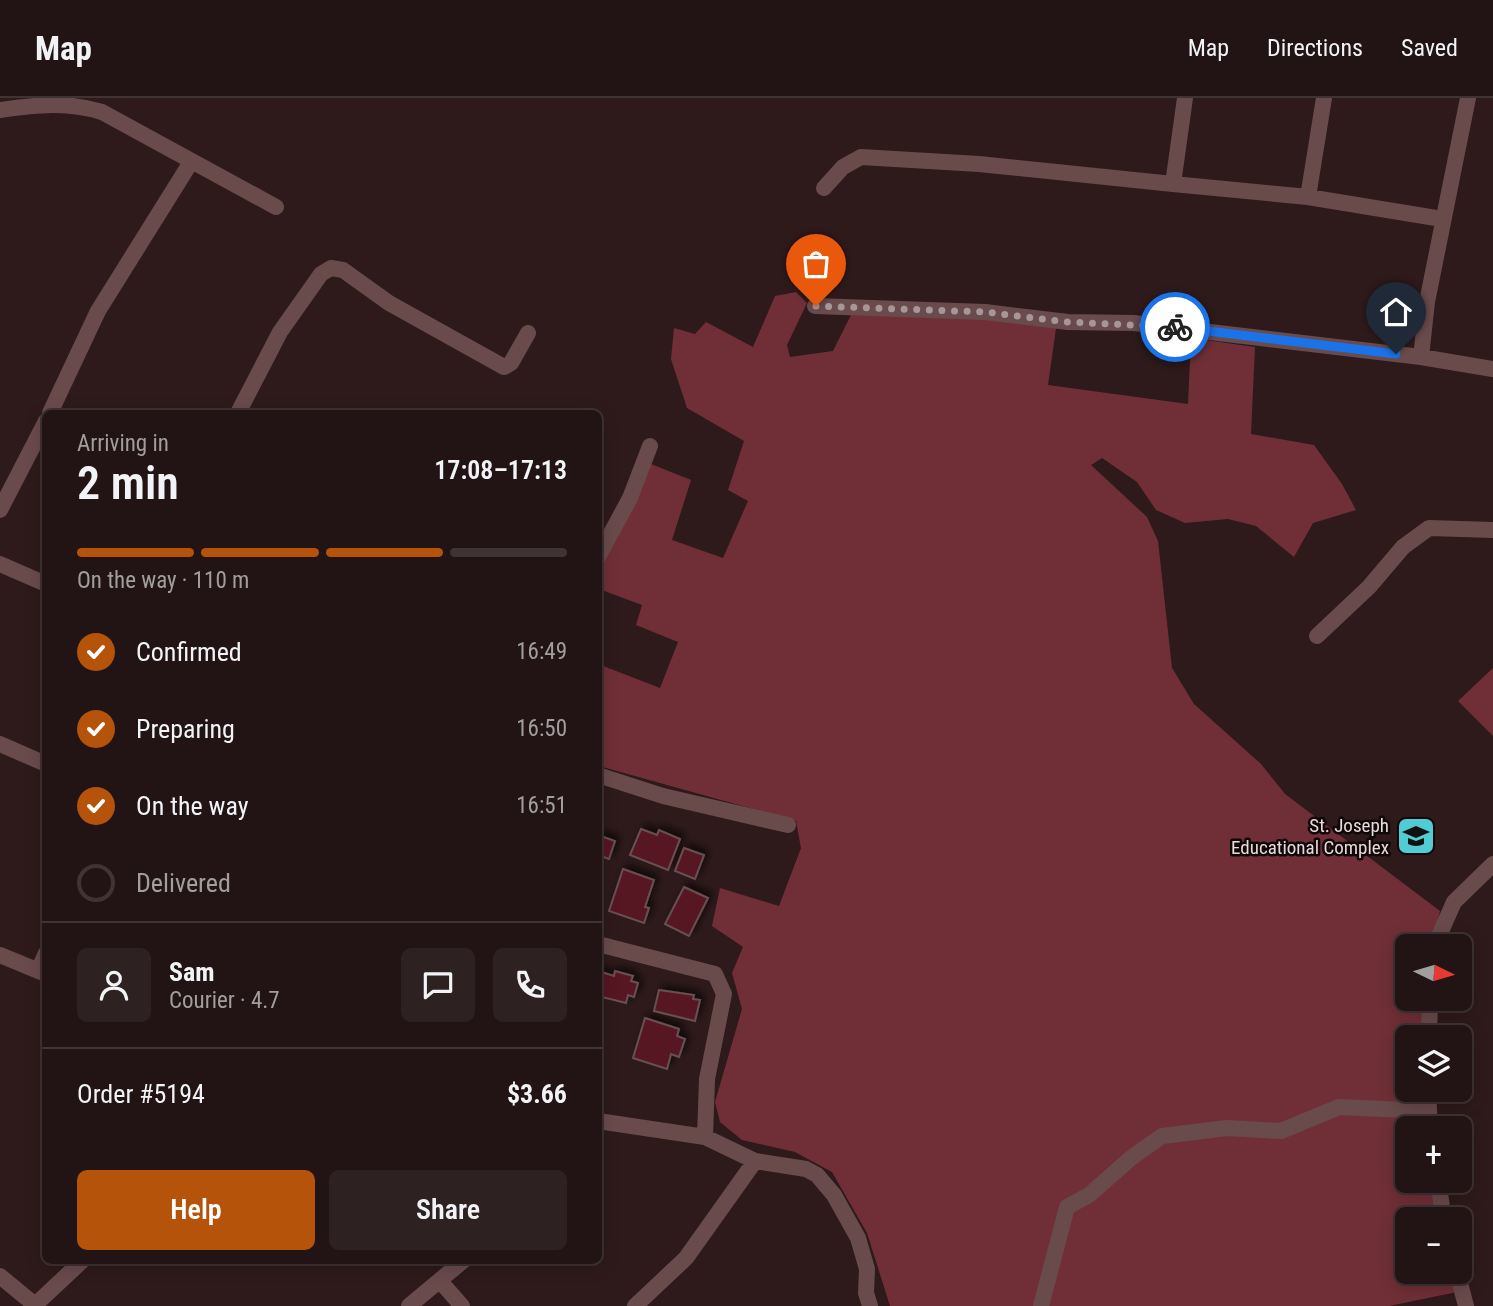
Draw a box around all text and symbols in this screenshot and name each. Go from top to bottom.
text: Map [35,29,92,68]
text: Map [1188,34,1229,62]
text: Directions [1267,34,1363,62]
text: Saved [1401,34,1458,62]
pin [786,234,846,306]
icon: bag [797,245,835,283]
pin [1366,282,1426,354]
courier [1140,292,1210,362]
icon: home [1377,293,1415,331]
icon: bike [1156,308,1194,346]
text: Arriving in [77,430,169,457]
text: 17:08–17:13 [434,455,567,485]
text: 2 min [77,456,179,510]
text: On the way · 110 m [77,567,249,594]
icon: check [77,633,115,671]
text: Confirmed [136,637,242,667]
text: 16:49 [516,638,567,665]
icon: check [77,710,115,748]
text: Preparing [136,714,235,744]
text: 16:50 [516,715,567,742]
icon: check [77,787,115,825]
text: On the way [136,791,249,821]
text: 16:51 [516,792,567,819]
place label: St. Joseph Educational Complex [1231,814,1389,859]
school or university icon: St. Joseph Educational Complex [1395,815,1437,857]
text: Delivered [136,868,231,898]
north arrow [1395,934,1472,1012]
map controls [1395,934,1472,1284]
button: person [77,948,151,1022]
button: chat [401,948,475,1022]
button: phone [493,948,567,1022]
text: Sam [169,957,215,987]
text: Courier · 4.7 [169,987,280,1014]
button: layers [1395,1025,1472,1102]
text: Order #5194 [77,1079,205,1109]
text: $3.66 [507,1079,567,1109]
button: + [1395,1116,1472,1193]
button: Help [77,1170,315,1250]
button: Share [329,1170,567,1250]
button: − [1395,1207,1472,1284]

